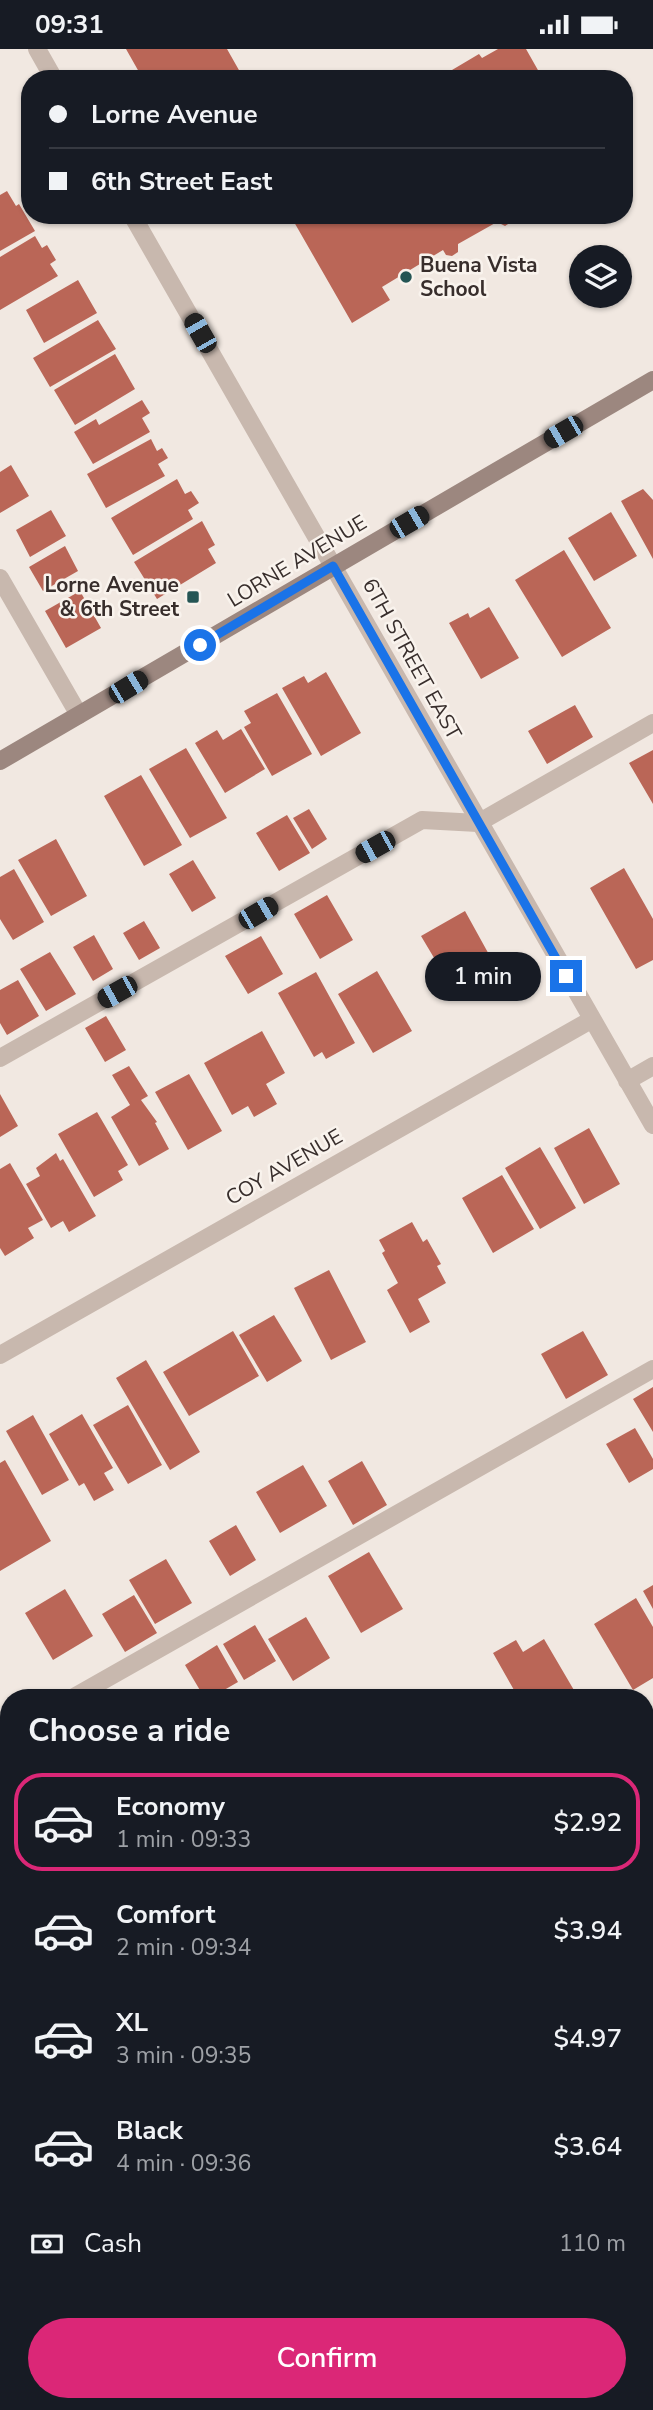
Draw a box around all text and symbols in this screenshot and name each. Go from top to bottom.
text: 09:31 [35,7,104,42]
text: Lorne Avenue [91,97,257,132]
text: 6th Street East [91,164,272,199]
map controls [569,245,632,308]
button: layers [569,245,632,308]
place label: Buena Vista School [420,251,537,303]
marker: Buena Vista School [398,269,414,285]
car [181,310,220,356]
car [540,412,587,452]
car [386,502,433,542]
street label: LORNE AVENUE [222,508,372,614]
place label: Lorne Avenue & 6th Street [45,571,180,623]
street label: 6TH STREET EAST [356,573,468,745]
marker: Lorne Avenue & 6th Street [185,589,201,605]
route start [184,629,216,661]
car [105,667,152,707]
car [352,828,399,866]
car [235,893,282,933]
callout: 1 min [426,951,542,1000]
route end [550,960,582,992]
text: 1 min [454,961,512,992]
car [94,973,141,1011]
street label: COY AVENUE [220,1122,348,1212]
text: Choose a ride [28,1709,230,1752]
text: Economy [116,1789,225,1824]
icon: car [32,1791,95,1854]
text: $2.92 [553,1805,622,1840]
text: 1 min · 09:33 [116,1824,251,1855]
text: Comfort [116,1897,216,1932]
icon: car [32,1899,95,1962]
text: $3.94 [553,1913,622,1948]
text: 2 min · 09:34 [116,1932,251,1963]
text: XL [116,2005,148,2040]
icon: car [32,2007,95,2070]
text: $4.97 [553,2021,622,2056]
text: 3 min · 09:35 [116,2040,251,2071]
text: Black [116,2113,183,2148]
icon: car [32,2115,95,2178]
text: $3.64 [553,2129,622,2164]
text: 4 min · 09:36 [116,2148,251,2179]
icon: cash [28,2225,66,2263]
text: Cash [84,2226,142,2261]
text: 110 m [559,2228,626,2259]
button: Confirm [28,2318,626,2398]

